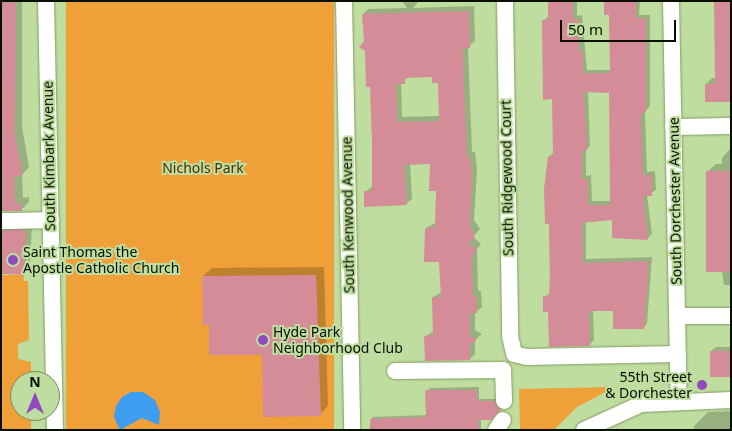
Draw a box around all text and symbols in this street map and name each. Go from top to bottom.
scale bar [562,10,678,42]
text: 50 m [568,19,603,39]
street label: South Kimbark Avenue [39,81,59,231]
street label: South Ridgewood Court [497,100,517,256]
street label: South Dorchester Avenue [665,117,685,285]
street label: South Kenwood Avenue [338,137,358,293]
park label: Nichols Park [162,160,244,176]
place label: Saint Thomas the Apostle Catholic Church [23,244,179,276]
marker: Saint Thomas the Apostle Catholic Church [7,254,19,266]
place label: Hyde Park Neighborhood Club [273,324,403,357]
marker: Hyde Park Neighborhood Club [257,334,269,346]
place label: 55th Street & Dorchester [605,369,692,402]
north arrow [10,371,60,421]
text: N [29,372,41,391]
marker: 55th Street & Dorchester [696,379,708,391]

